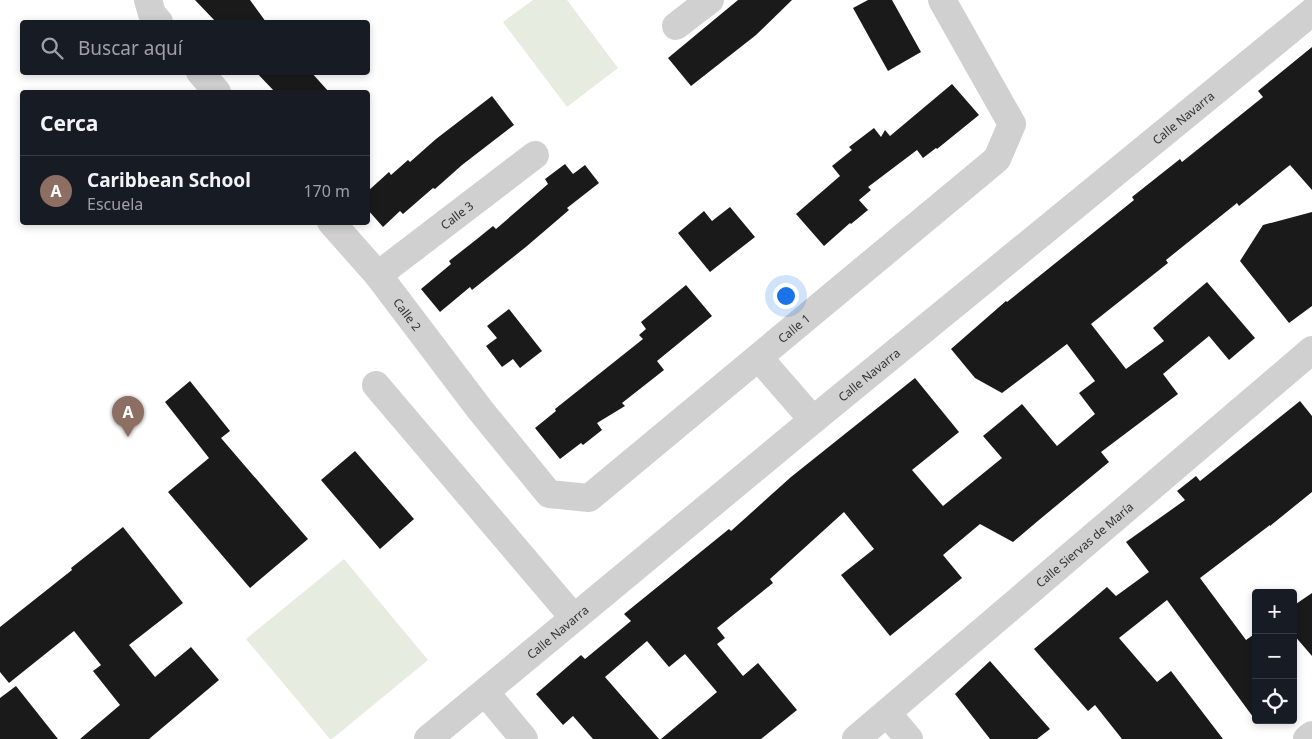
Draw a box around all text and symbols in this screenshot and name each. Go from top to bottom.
search box [20,20,370,75]
icon: search [38,34,66,62]
text: Buscar aquí [78,35,183,61]
street label: Calle Navarra [1148,87,1218,148]
text: Cerca [40,109,98,137]
text: Caribbean School [87,167,251,193]
text: A [50,180,62,202]
text: 170 m [303,180,350,202]
text: Escuela [87,193,143,215]
street label: Calle 3 [437,197,477,233]
your location [773,283,799,309]
street label: Calle 2 [390,294,426,334]
street label: Calle 1 [774,310,813,346]
street label: Calle Navarra [834,344,903,405]
pin: A [112,396,144,437]
street label: Calle Siervas de María [1032,498,1137,591]
map controls [1252,589,1297,724]
button: + [1252,589,1297,634]
street label: Calle Navarra [523,601,592,662]
button: − [1252,634,1297,679]
button: locate [1252,679,1297,724]

